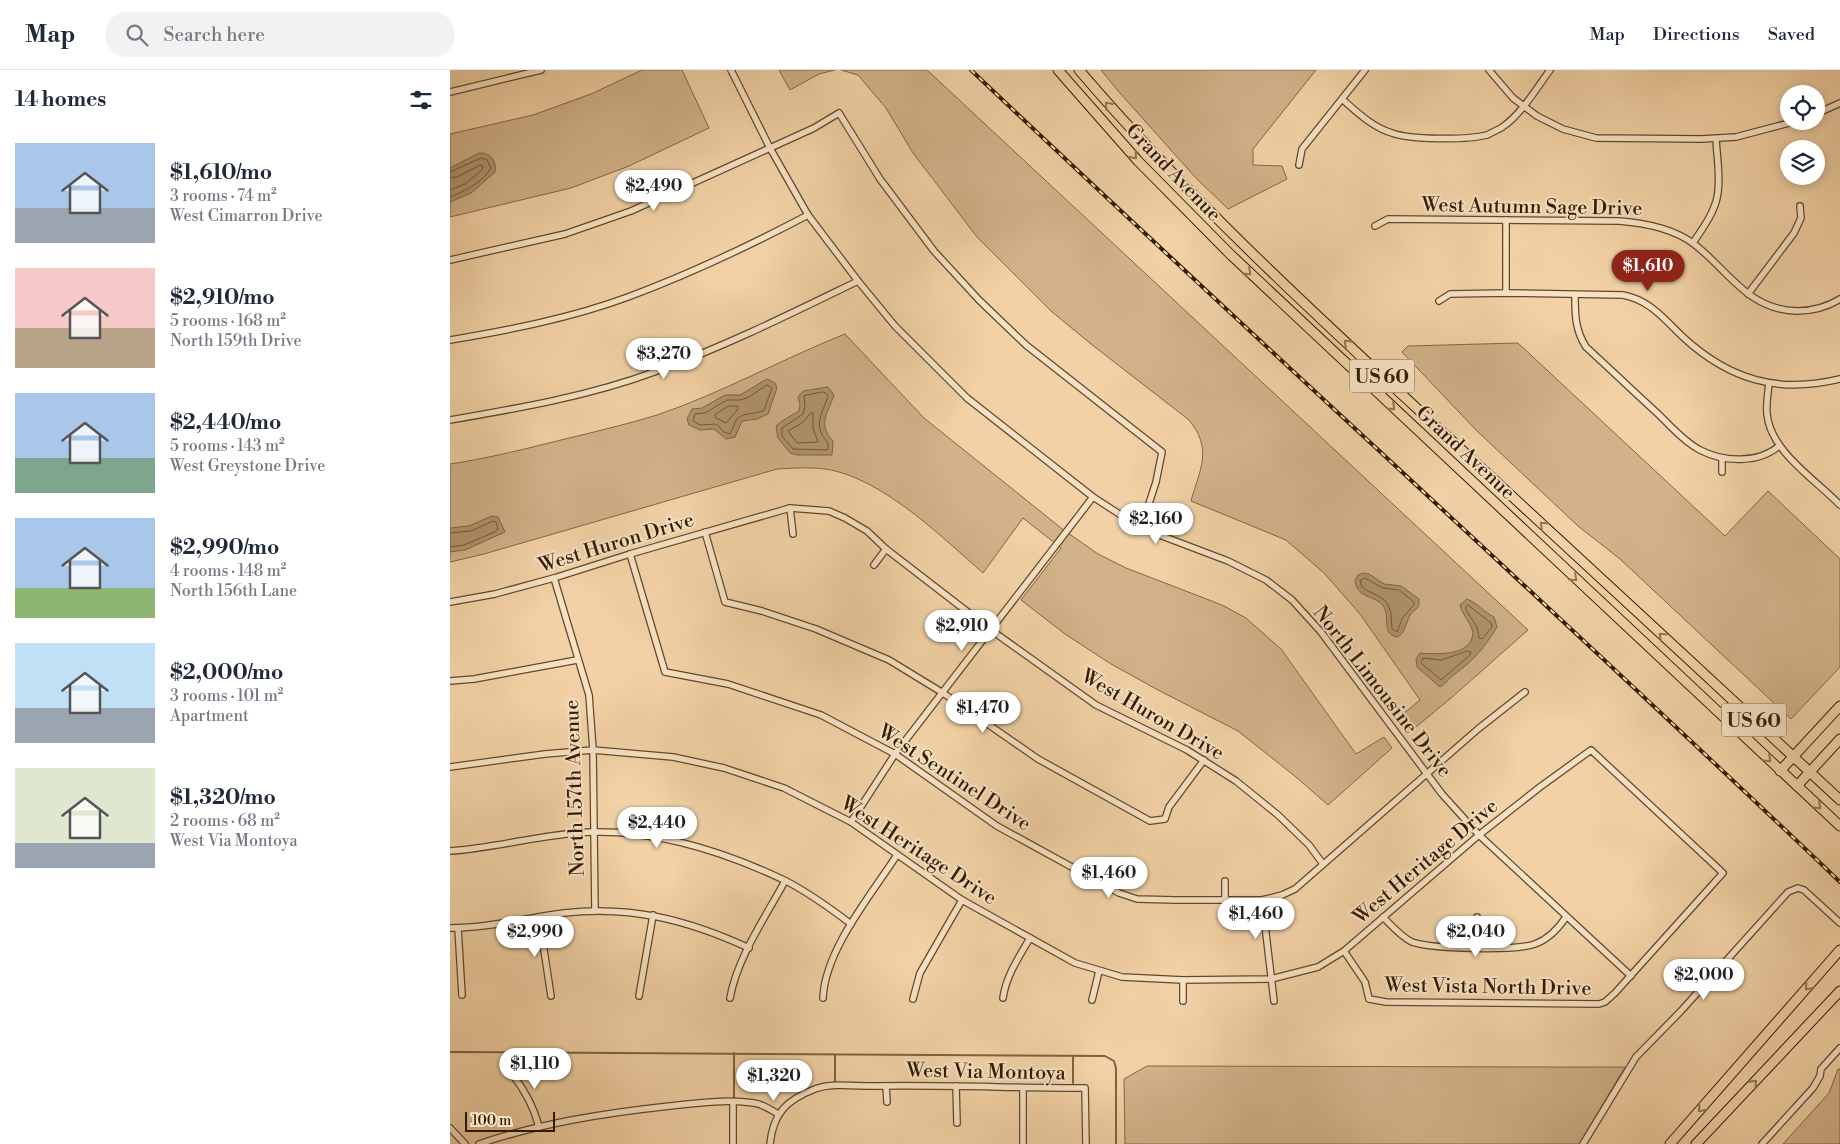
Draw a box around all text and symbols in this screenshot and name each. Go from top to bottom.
search box [105,12,455,57]
text: Map [25,20,75,50]
icon: search [123,21,151,49]
text: Search here [163,23,265,47]
text: Map [1589,23,1625,46]
text: Directions [1653,23,1740,46]
text: Saved [1768,23,1815,46]
map controls [1780,85,1825,185]
button: locate [1780,85,1825,130]
icon: filters [407,86,435,114]
text: 14 homes [15,87,106,113]
one-way arrow [1105,101,1114,110]
street label: Grand Avenue [1120,119,1226,227]
button: layers [1780,140,1825,185]
one-way arrow [1128,151,1137,160]
text: $1,610/mo [170,160,272,186]
icon: home [55,163,115,223]
pin: $2,490 [613,170,695,212]
text: $2,490 [626,176,682,196]
text: 3 rooms · 74 m² [170,186,277,206]
street label: West Autumn Sage Drive [1420,193,1643,222]
text: West Cimarron Drive [170,206,323,226]
pin: $1,610 [1607,250,1689,292]
text: $1,610 [1623,256,1673,276]
one-way arrow [1243,266,1252,275]
text: $2,910/mo [170,285,275,311]
icon: home [55,288,115,348]
text: 5 rooms · 168 m² [170,311,286,331]
text: North 159th Drive [170,331,302,351]
pin: $3,270 [623,338,705,380]
one-way arrow [1343,340,1352,349]
text: $3,270 [637,344,691,364]
road number: US 60 [1350,360,1414,392]
one-way arrow [1387,401,1396,410]
street label: Grand Avenue [1410,401,1520,505]
text: $2,440/mo [170,410,281,436]
icon: home [55,413,115,473]
text: 5 rooms · 143 m² [170,436,285,456]
text: West Greystone Drive [170,456,325,476]
pin: $2,160 [1115,502,1197,545]
street label: West Huron Drive [535,508,697,579]
text: $2,160 [1129,509,1183,529]
one-way arrow [1539,522,1548,531]
text: $2,990/mo [170,535,279,561]
icon: home [55,538,115,598]
text: 4 rooms · 148 m² [170,561,286,581]
one-way arrow [1569,572,1578,581]
text: North 156th Lane [170,581,297,601]
street label: North Limousine Drive [1307,601,1457,783]
pin: $2,910 [921,610,1003,652]
text: $2,910 [936,616,988,636]
one-way arrow [1659,633,1668,642]
text: $2,000/mo [170,660,283,686]
icon: home [55,663,115,723]
street label: West Huron Drive [1075,664,1228,766]
text: 3 rooms · 101 m² [170,686,283,706]
pin: $1,470 [942,692,1024,734]
text: $1,470 [957,698,1009,718]
street label: North 157th Avenue [560,699,591,877]
road number: US 60 [1722,704,1786,736]
text: Apartment [170,706,249,726]
street label: West Sentinel Drive [872,719,1035,837]
one-way arrow [1762,753,1771,762]
text: $1,320/mo [170,785,276,811]
icon: home [55,788,115,848]
street label: West Heritage Drive [834,791,1001,911]
street label: West Heritage Drive [1348,794,1503,931]
one-way arrow [1813,800,1822,809]
pin: $2,440 [616,806,698,849]
text: 2 rooms · 68 m² [170,811,280,831]
text: $2,440 [628,813,686,833]
text: West Via Montoya [170,831,298,851]
pin: $1,460 [1068,856,1150,899]
text: $1,460 [1082,863,1136,883]
pin: $1,460 [1215,898,1297,940]
text: $1,460 [1229,904,1283,924]
pin: $2,990 [494,916,576,958]
pin: $2,040 [1435,916,1517,958]
text: $2,990 [507,922,563,942]
text: $2,040 [1447,922,1505,942]
pin: $2,000 [1663,958,1745,1001]
text: $2,000 [1674,965,1734,985]
street label: West Vista North Drive [1383,973,1592,1002]
one-way arrow [1805,981,1814,990]
pin: $1,110 [494,1048,576,1090]
text: $1,110 [510,1054,560,1074]
street label: West Via Montoya [905,1059,1067,1086]
pin: $1,320 [733,1060,815,1102]
text: $1,320 [747,1066,801,1086]
one-way arrow [1748,1079,1757,1088]
one-way arrow [1697,1103,1706,1112]
scale bar [465,1109,555,1132]
text: 100 m [472,1112,511,1130]

